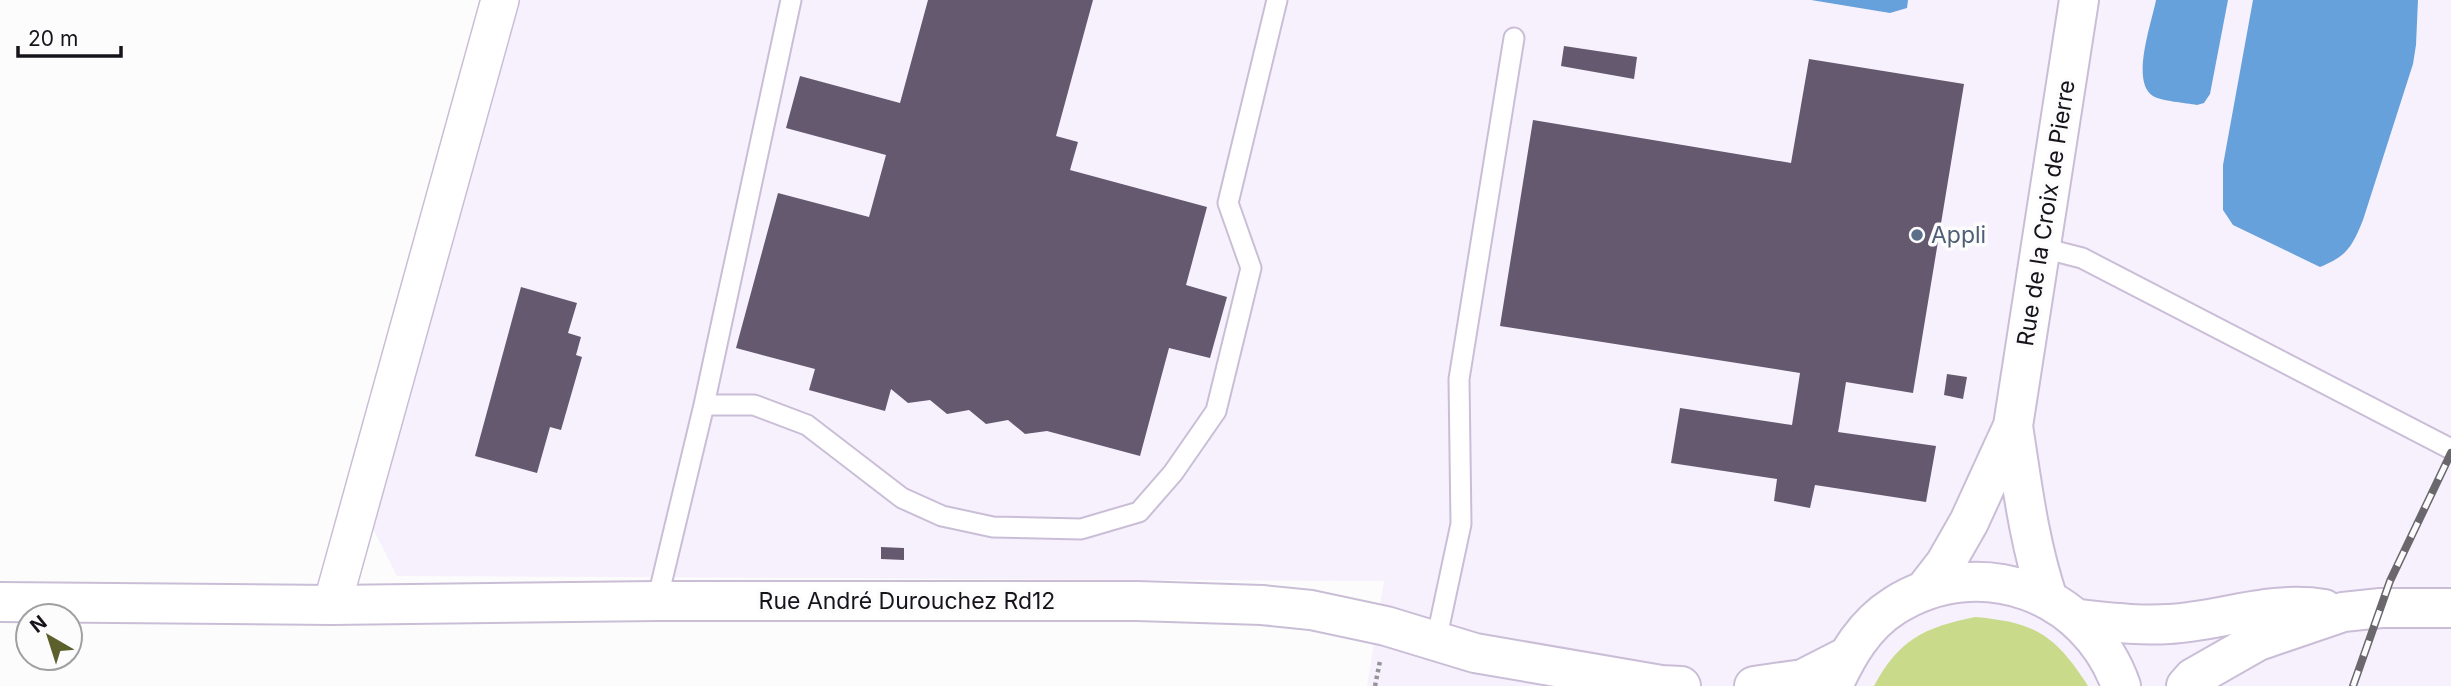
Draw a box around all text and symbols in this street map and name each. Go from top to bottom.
scale bar [18,14,121,58]
text: 20 m [28,26,78,51]
street label: Rue de la Croix de Pierre [2011,78,2081,348]
place label: Appli [1931,221,1986,249]
marker: Appli [1909,227,1925,243]
street label: Rue André Durouchez Rd12 [759,587,1055,615]
north arrow [14,602,84,672]
text: N [26,611,51,638]

